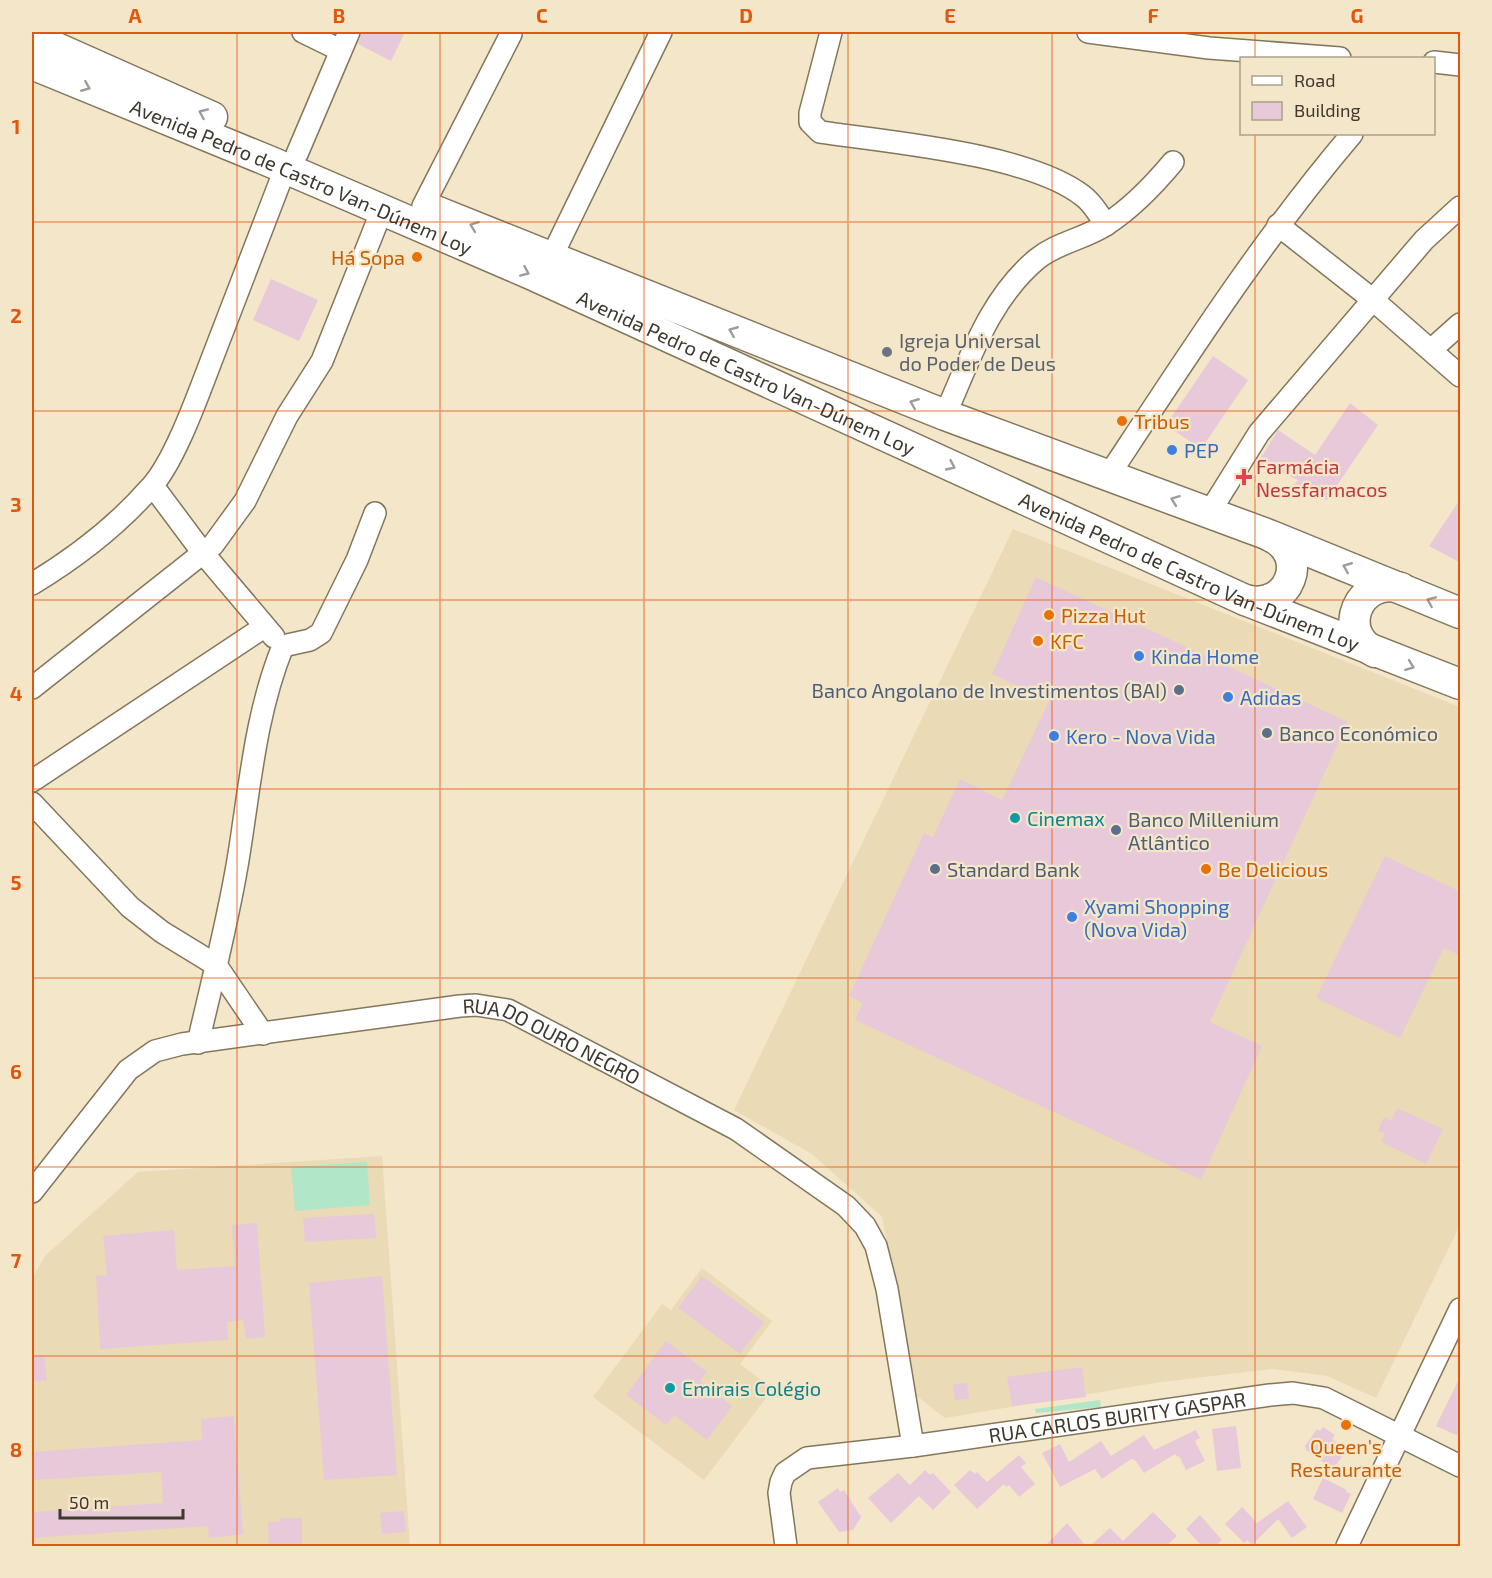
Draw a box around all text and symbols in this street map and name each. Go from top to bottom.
text: A [128,3,142,27]
text: B [333,3,345,27]
text: C [536,3,548,27]
text: D [739,3,753,27]
text: E [944,3,956,27]
text: F [1147,3,1159,27]
text: G [1351,3,1363,27]
legend [1240,57,1435,135]
text: Road [1294,69,1335,91]
one-way arrow [79,80,90,92]
street label: Avenida Pedro de Castro Van-Dúnem Loy [127,94,476,259]
text: Building [1294,99,1361,121]
one-way arrow [199,108,210,120]
text: 1 [12,114,20,138]
one-way arrow [470,221,481,233]
place label: Há Sopa [331,245,405,269]
marker: Há Sopa [410,250,424,264]
one-way arrow [519,264,530,276]
street label: Avenida Pedro de Castro Van-Dúnem Loy [574,285,919,460]
text: 2 [10,303,22,327]
one-way arrow [728,326,739,338]
place label: Igreja Universal do Poder de Deus [899,328,1056,375]
marker: Igreja Universal do Poder de Deus [880,345,894,359]
one-way arrow [909,397,920,410]
place label: Tribus [1134,409,1190,433]
marker: Tribus [1115,414,1129,428]
place label: PEP [1184,438,1219,462]
marker: PEP [1165,443,1179,457]
place label: Farmácia Nessfarmacos [1256,454,1387,501]
one-way arrow [945,458,956,470]
marker: Farmácia Nessfarmacos [1237,470,1251,484]
street label: Avenida Pedro de Castro Van-Dúnem Loy [1016,487,1363,656]
text: 3 [10,492,22,516]
one-way arrow [1171,495,1181,508]
one-way arrow [1342,562,1353,574]
one-way arrow [1426,596,1437,608]
place label: Pizza Hut [1061,603,1146,627]
marker: Pizza Hut [1042,608,1056,622]
place label: KFC [1050,629,1084,653]
marker: KFC [1031,634,1045,648]
place label: Kinda Home [1151,644,1259,668]
marker: Kinda Home [1132,649,1146,663]
one-way arrow [1405,658,1415,671]
place label: Banco Angolano de Investimentos (BAI) [812,678,1167,702]
text: 4 [10,681,23,705]
marker: Banco Angolano de Investimentos (BAI) [1172,683,1186,697]
place label: Adidas [1240,685,1301,709]
marker: Adidas [1221,690,1235,704]
place label: Banco Económico [1279,721,1438,745]
place label: Kero - Nova Vida [1066,724,1216,748]
marker: Banco Económico [1260,726,1274,740]
marker: Kero - Nova Vida [1047,729,1061,743]
place label: Cinemax [1027,806,1105,830]
place label: Banco Millenium Atlântico [1128,807,1279,854]
marker: Cinemax [1008,811,1022,825]
marker: Banco Millenium Atlântico [1109,823,1123,837]
place label: Standard Bank [947,857,1080,881]
place label: Be Delicious [1218,857,1328,881]
marker: Standard Bank [928,862,942,876]
marker: Be Delicious [1199,862,1213,876]
text: 5 [10,870,22,894]
place label: Xyami Shopping (Nova Vida) [1084,894,1229,941]
marker: Xyami Shopping (Nova Vida) [1065,910,1079,924]
street label: RUA DO OURO NEGRO [462,993,644,1089]
text: 6 [10,1059,22,1083]
text: 7 [11,1248,22,1272]
place label: Emirais Colégio [682,1376,821,1400]
marker: Emirais Colégio [663,1381,677,1395]
street label: RUA CARLOS BURITY GASPAR [987,1387,1247,1447]
marker: Queen's Restaurante [1339,1418,1353,1432]
place label: Queen's Restaurante [1290,1434,1402,1481]
text: 8 [10,1437,22,1461]
scale bar [60,1482,183,1520]
text: 50 m [69,1491,109,1513]

